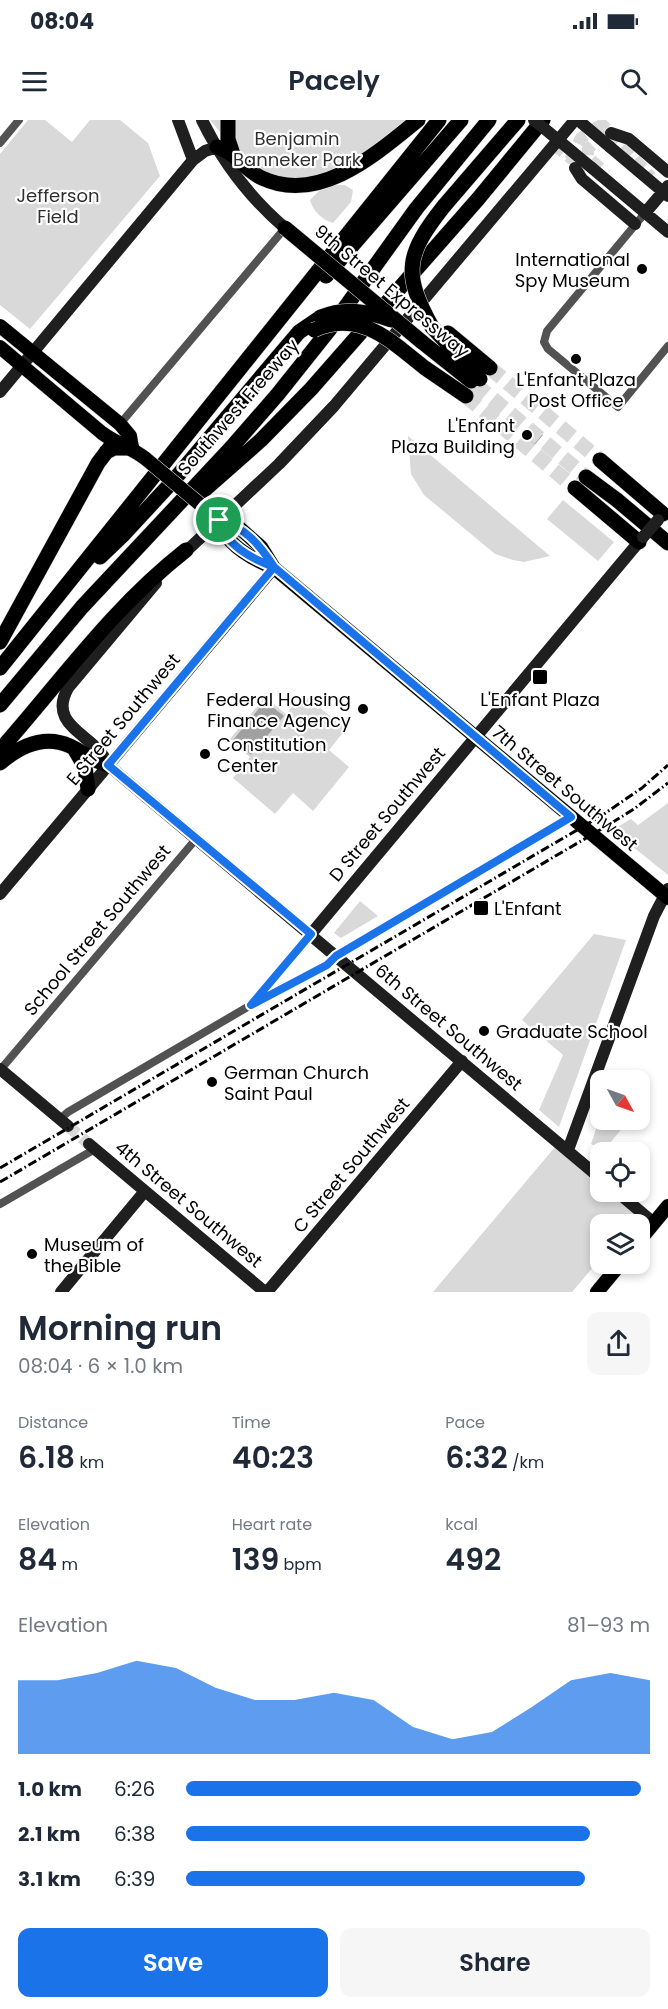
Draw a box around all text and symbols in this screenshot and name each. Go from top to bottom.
text: 08:04 [30,6,94,37]
text: Pacely [288,62,380,99]
icon: menu [18,65,51,98]
icon: search [617,65,650,98]
park label: Benjamin Banneker Park [233,126,362,172]
park label: Jefferson Field [17,183,99,229]
street label: 9th Street Expressway [309,219,475,363]
place label: International Spy Museum [515,247,630,293]
marker: International Spy Museum [635,262,649,276]
street label: Southwest Freeway [172,333,304,481]
marker: L'Enfant Plaza Post Office [569,352,583,366]
place label: L'Enfant Plaza Post Office [516,367,636,413]
place label: L'Enfant Plaza Building [391,413,515,459]
marker: L'Enfant Plaza Building [520,428,534,442]
pin [193,494,244,545]
icon: arrive [202,503,235,536]
street label: E Street Southwest [60,648,186,790]
marker: L'Enfant Plaza [531,668,549,686]
place label: Federal Housing Finance Agency [206,687,351,733]
place label: L'Enfant Plaza [480,687,600,712]
marker: Federal Housing Finance Agency [356,702,370,716]
street label: 7th Street Southwest [487,719,643,857]
place label: Constitution Center [217,732,326,778]
street label: D Street Southwest [323,741,451,887]
marker: Constitution Center [198,747,212,761]
street label: School Street Southwest [18,839,176,1021]
place label: L'Enfant [494,896,562,921]
marker: L'Enfant [472,899,490,917]
street label: 6th Street Southwest [370,958,528,1096]
place label: Graduate School [496,1019,648,1044]
marker: Graduate School [477,1024,491,1038]
place label: German Church Saint Paul [224,1060,369,1106]
north arrow [590,1070,650,1130]
map controls [590,1070,650,1274]
marker: German Church Saint Paul [205,1075,219,1089]
street label: C Street Southwest [287,1092,415,1238]
street label: 4th Street Southwest [110,1135,268,1273]
button: locate [590,1142,650,1202]
button: layers [590,1214,650,1274]
place label: Museum of the Bible [44,1232,144,1278]
marker: Museum of the Bible [25,1247,39,1261]
text: Morning run [18,1305,222,1352]
button: share [587,1312,650,1375]
text: 08:04 · 6 × 1.0 km [18,1352,183,1380]
text: Distance [18,1411,88,1434]
text: Time [232,1411,271,1434]
text: Pace [445,1411,485,1434]
text: 6.18 [18,1436,75,1479]
text: 40:23 [232,1436,314,1479]
text: 6:32 [445,1436,508,1479]
text: km [75,1451,104,1474]
text: /km [508,1451,544,1474]
text: Elevation [18,1513,90,1536]
text: Heart rate [232,1513,312,1536]
text: kcal [445,1513,478,1536]
text: 84 [18,1538,57,1581]
text: 139 [232,1538,279,1581]
text: 492 [445,1538,501,1581]
text: m [57,1553,78,1576]
text: bpm [279,1553,322,1576]
text: Elevation [18,1611,108,1639]
text: 81–93 m [567,1611,650,1639]
text: 1.0 km [18,1775,82,1803]
text: 6:26 [114,1775,155,1803]
text: 2.1 km [18,1820,80,1848]
text: 6:38 [114,1820,155,1848]
text: 3.1 km [18,1865,81,1893]
text: 6:39 [114,1865,155,1893]
button: Save [18,1928,328,1997]
button: Share [340,1928,650,1997]

